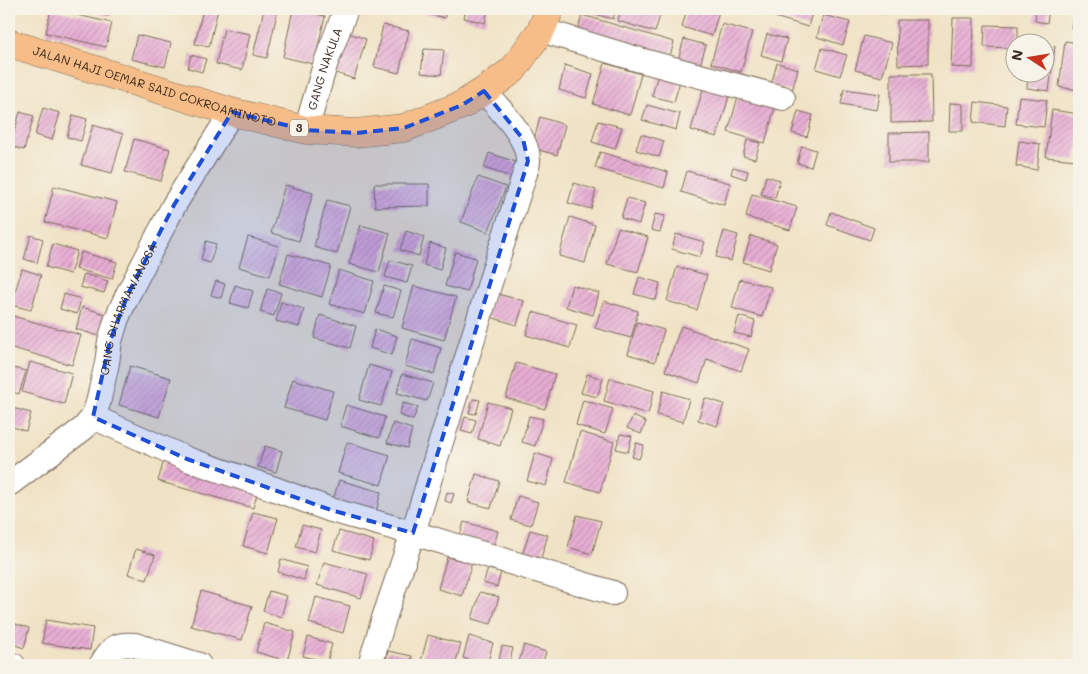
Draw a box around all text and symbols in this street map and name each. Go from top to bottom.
street label: GANG NAKULA [303,25,345,112]
north arrow [1006,32,1056,82]
street label: JALAN HAJI OEMAR SAID COKROAMINOTO [31,42,278,130]
text: N [1006,48,1027,62]
road number: 3 [290,120,308,136]
street label: GANG DHARMAWANGSA [96,240,160,377]

